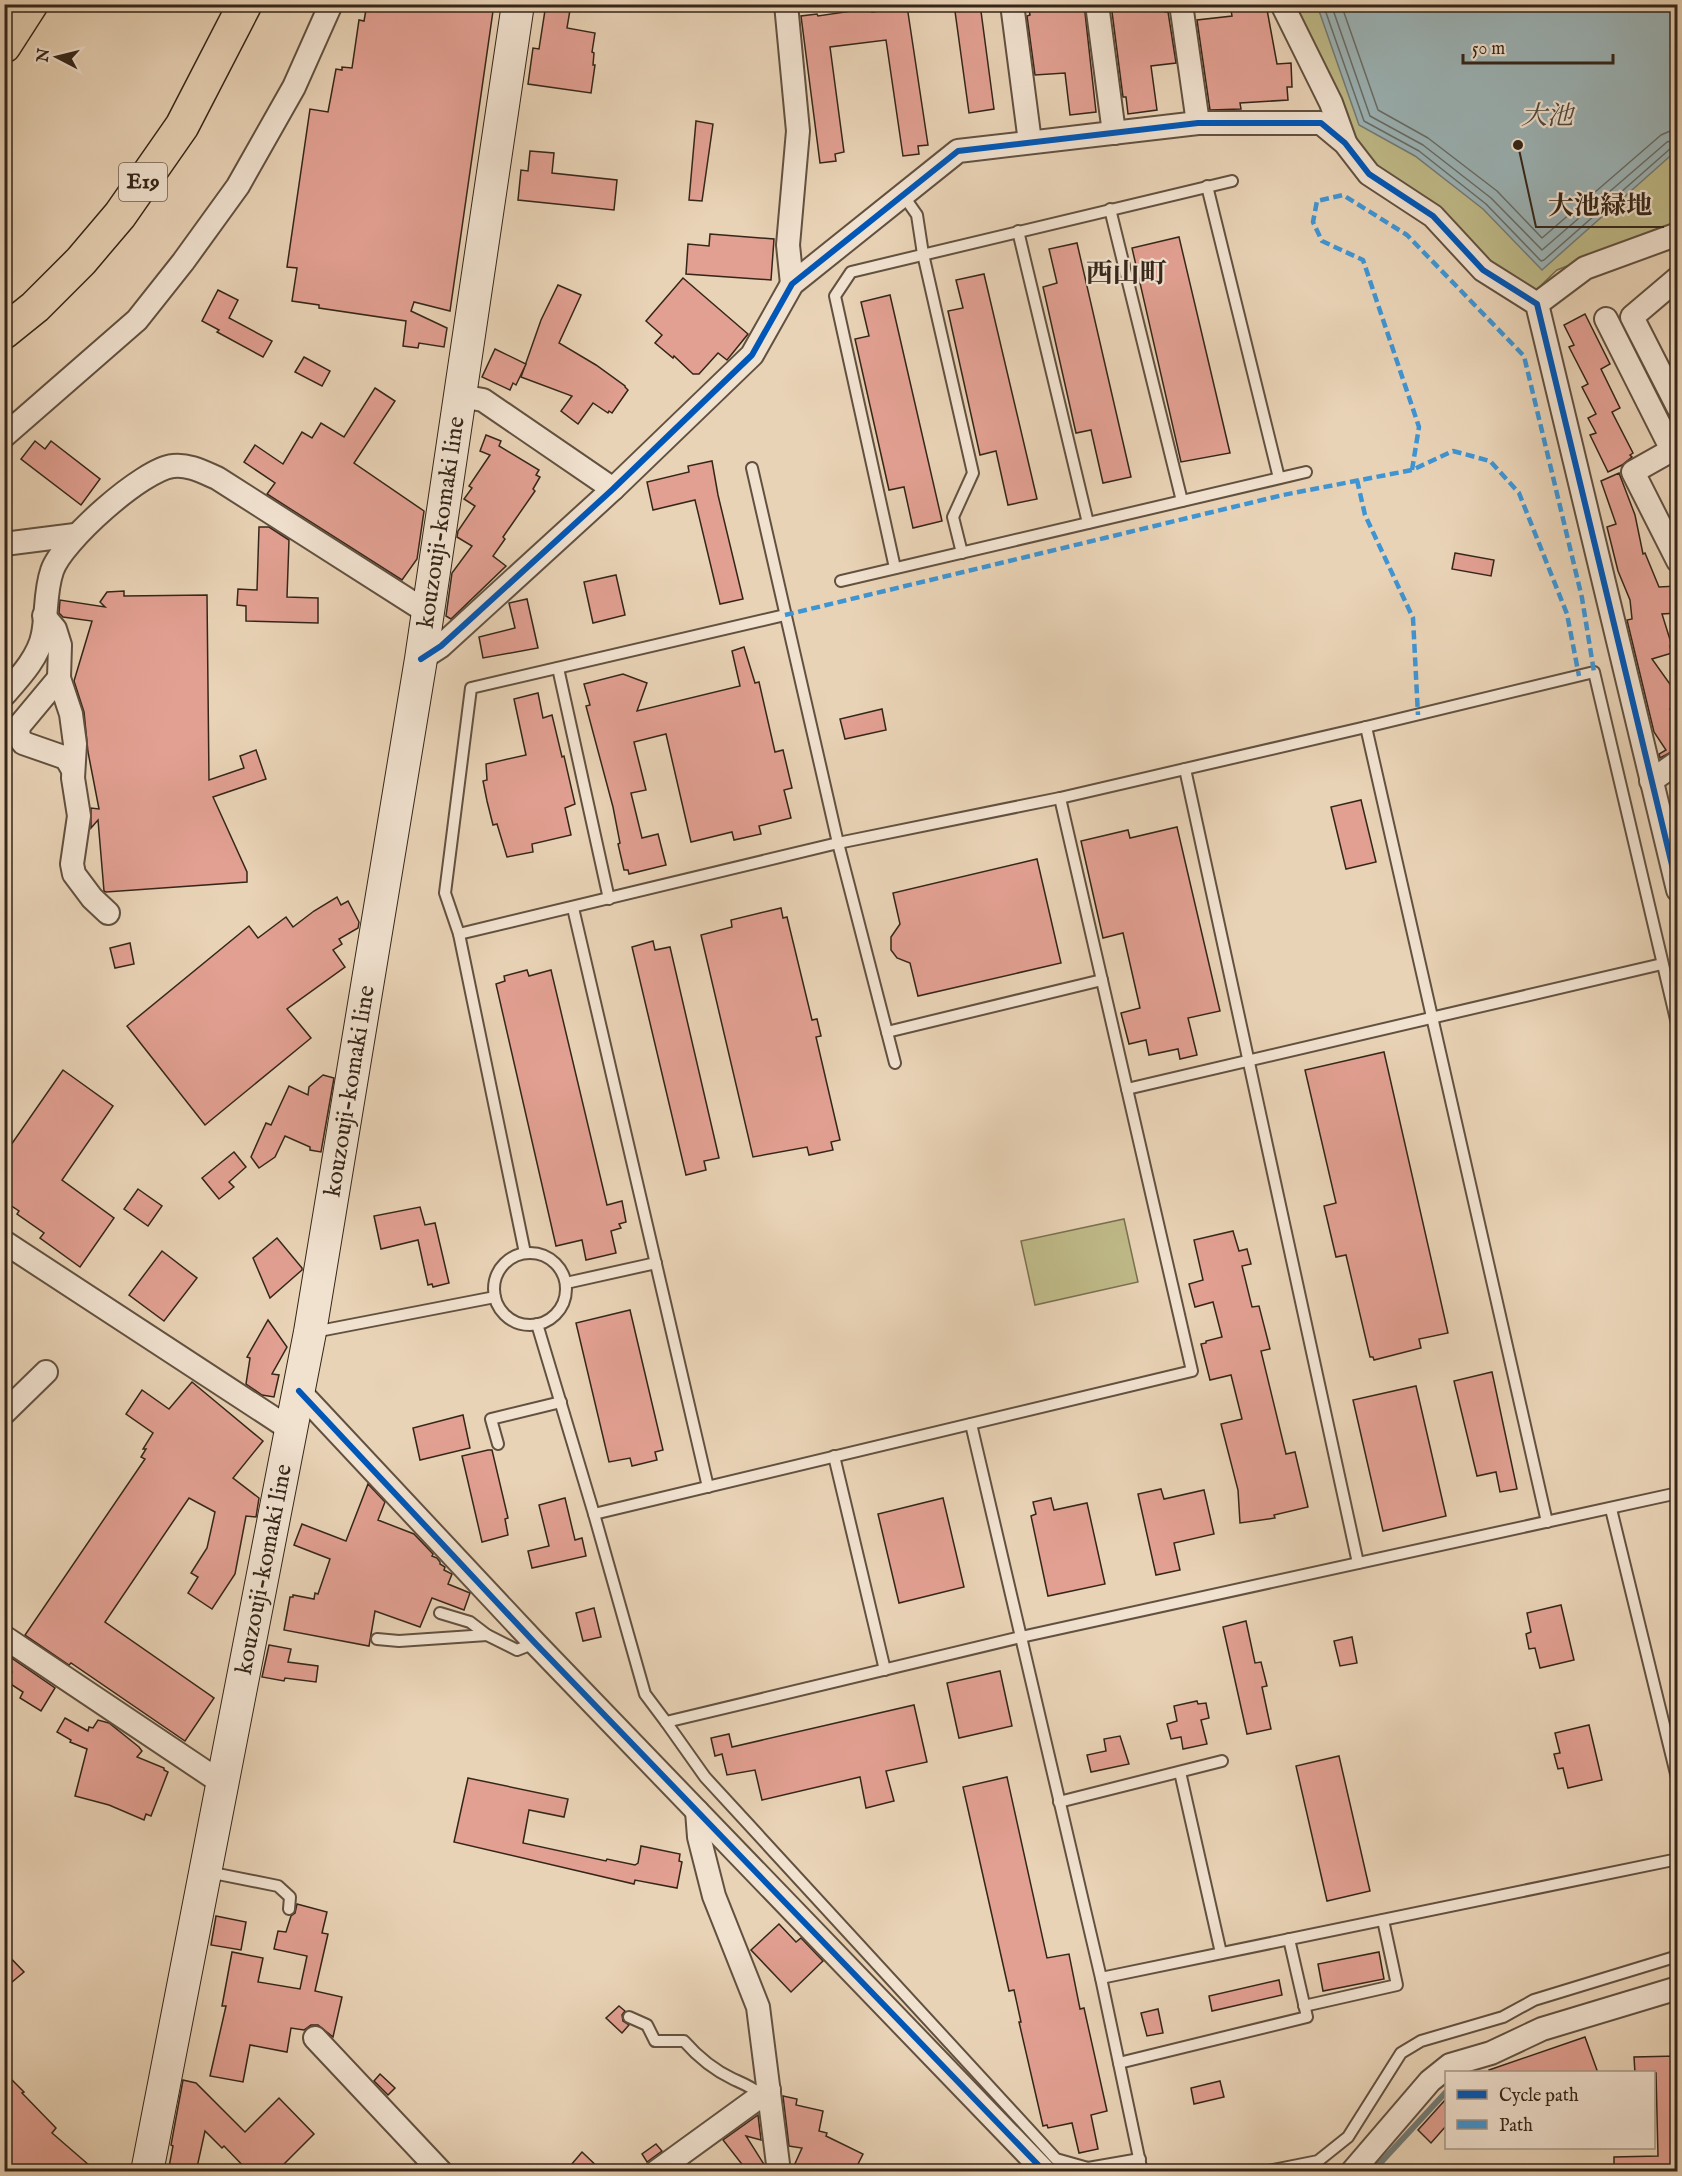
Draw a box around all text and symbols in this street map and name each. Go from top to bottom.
north arrow [27,27,87,87]
scale bar [1463,27,1613,65]
text: 50 m [1472,38,1505,61]
text: N [33,47,55,64]
water label: 大池 [1521,100,1576,133]
road number: E19 [119,163,167,201]
callout: 大池緑地 [1536,183,1664,227]
text: 大池緑地 [1548,190,1652,223]
district label: 西山町 [1086,258,1167,292]
street label: kouzouji-komaki line [410,414,472,630]
street label: kouzouji-komaki line [317,983,382,1199]
street label: kouzouji-komaki line [228,1462,300,1677]
legend [1445,2071,1655,2149]
text: Cycle path [1499,2085,1579,2108]
text: Path [1499,2115,1533,2138]

